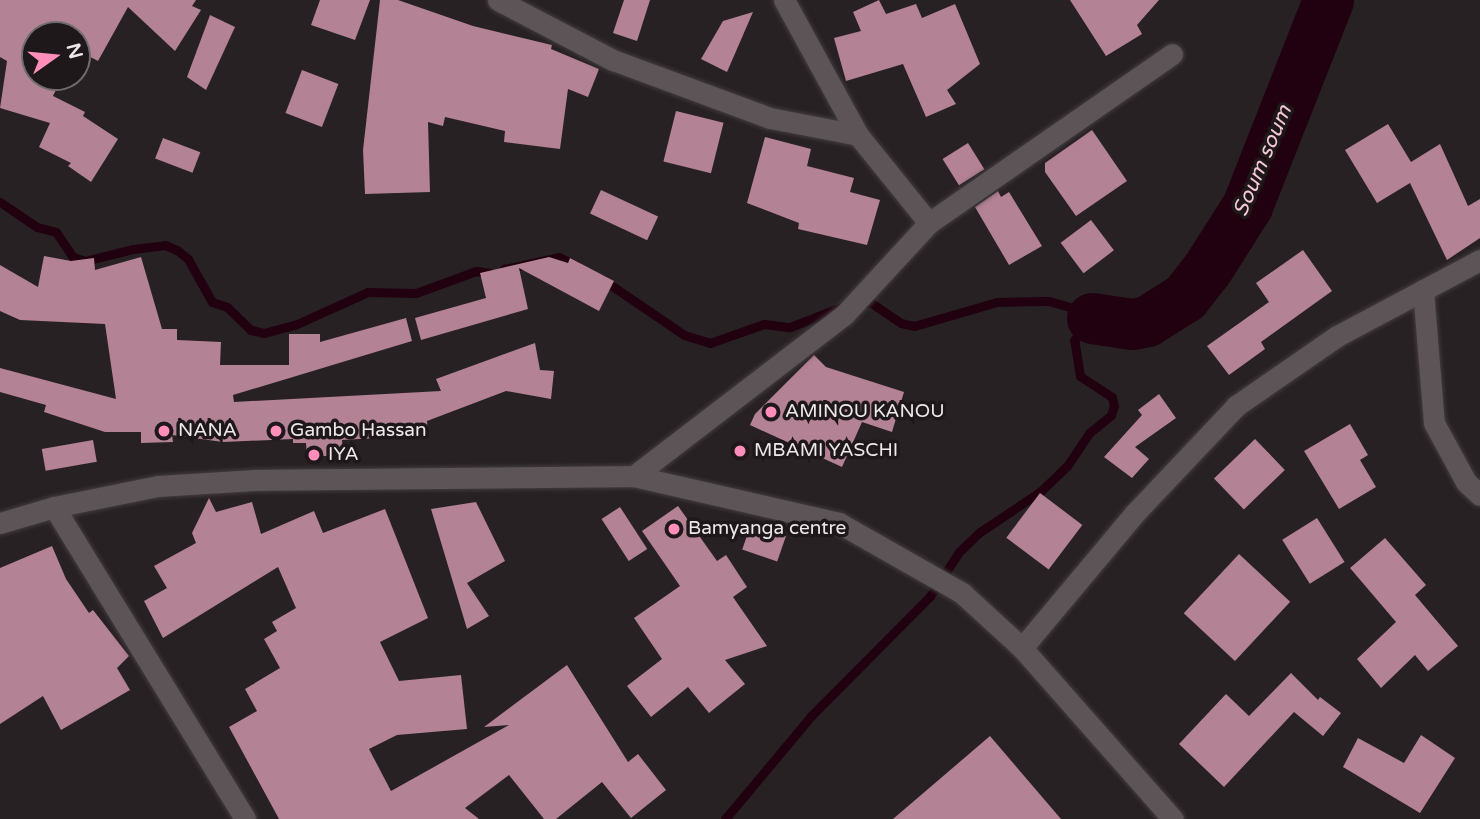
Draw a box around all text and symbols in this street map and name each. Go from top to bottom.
north arrow [21,21,91,91]
text: N [62,41,87,61]
water label: Soum soum [1228,102,1298,220]
place label: AMINOU KANOU [785,401,945,423]
marker: AMINOU KANOU [763,404,779,420]
place label: NANA [178,420,237,442]
place label: Gambo Hassan [290,420,426,442]
marker: NANA [156,423,172,439]
marker: Gambo Hassan [268,423,284,439]
place label: MBAMI YASCHI [754,440,898,462]
marker: MBAMI YASCHI [732,443,748,459]
place label: IYA [328,444,359,466]
marker: IYA [306,447,322,463]
place label: Bamyanga centre [688,518,846,540]
marker: Bamyanga centre [666,521,682,537]

